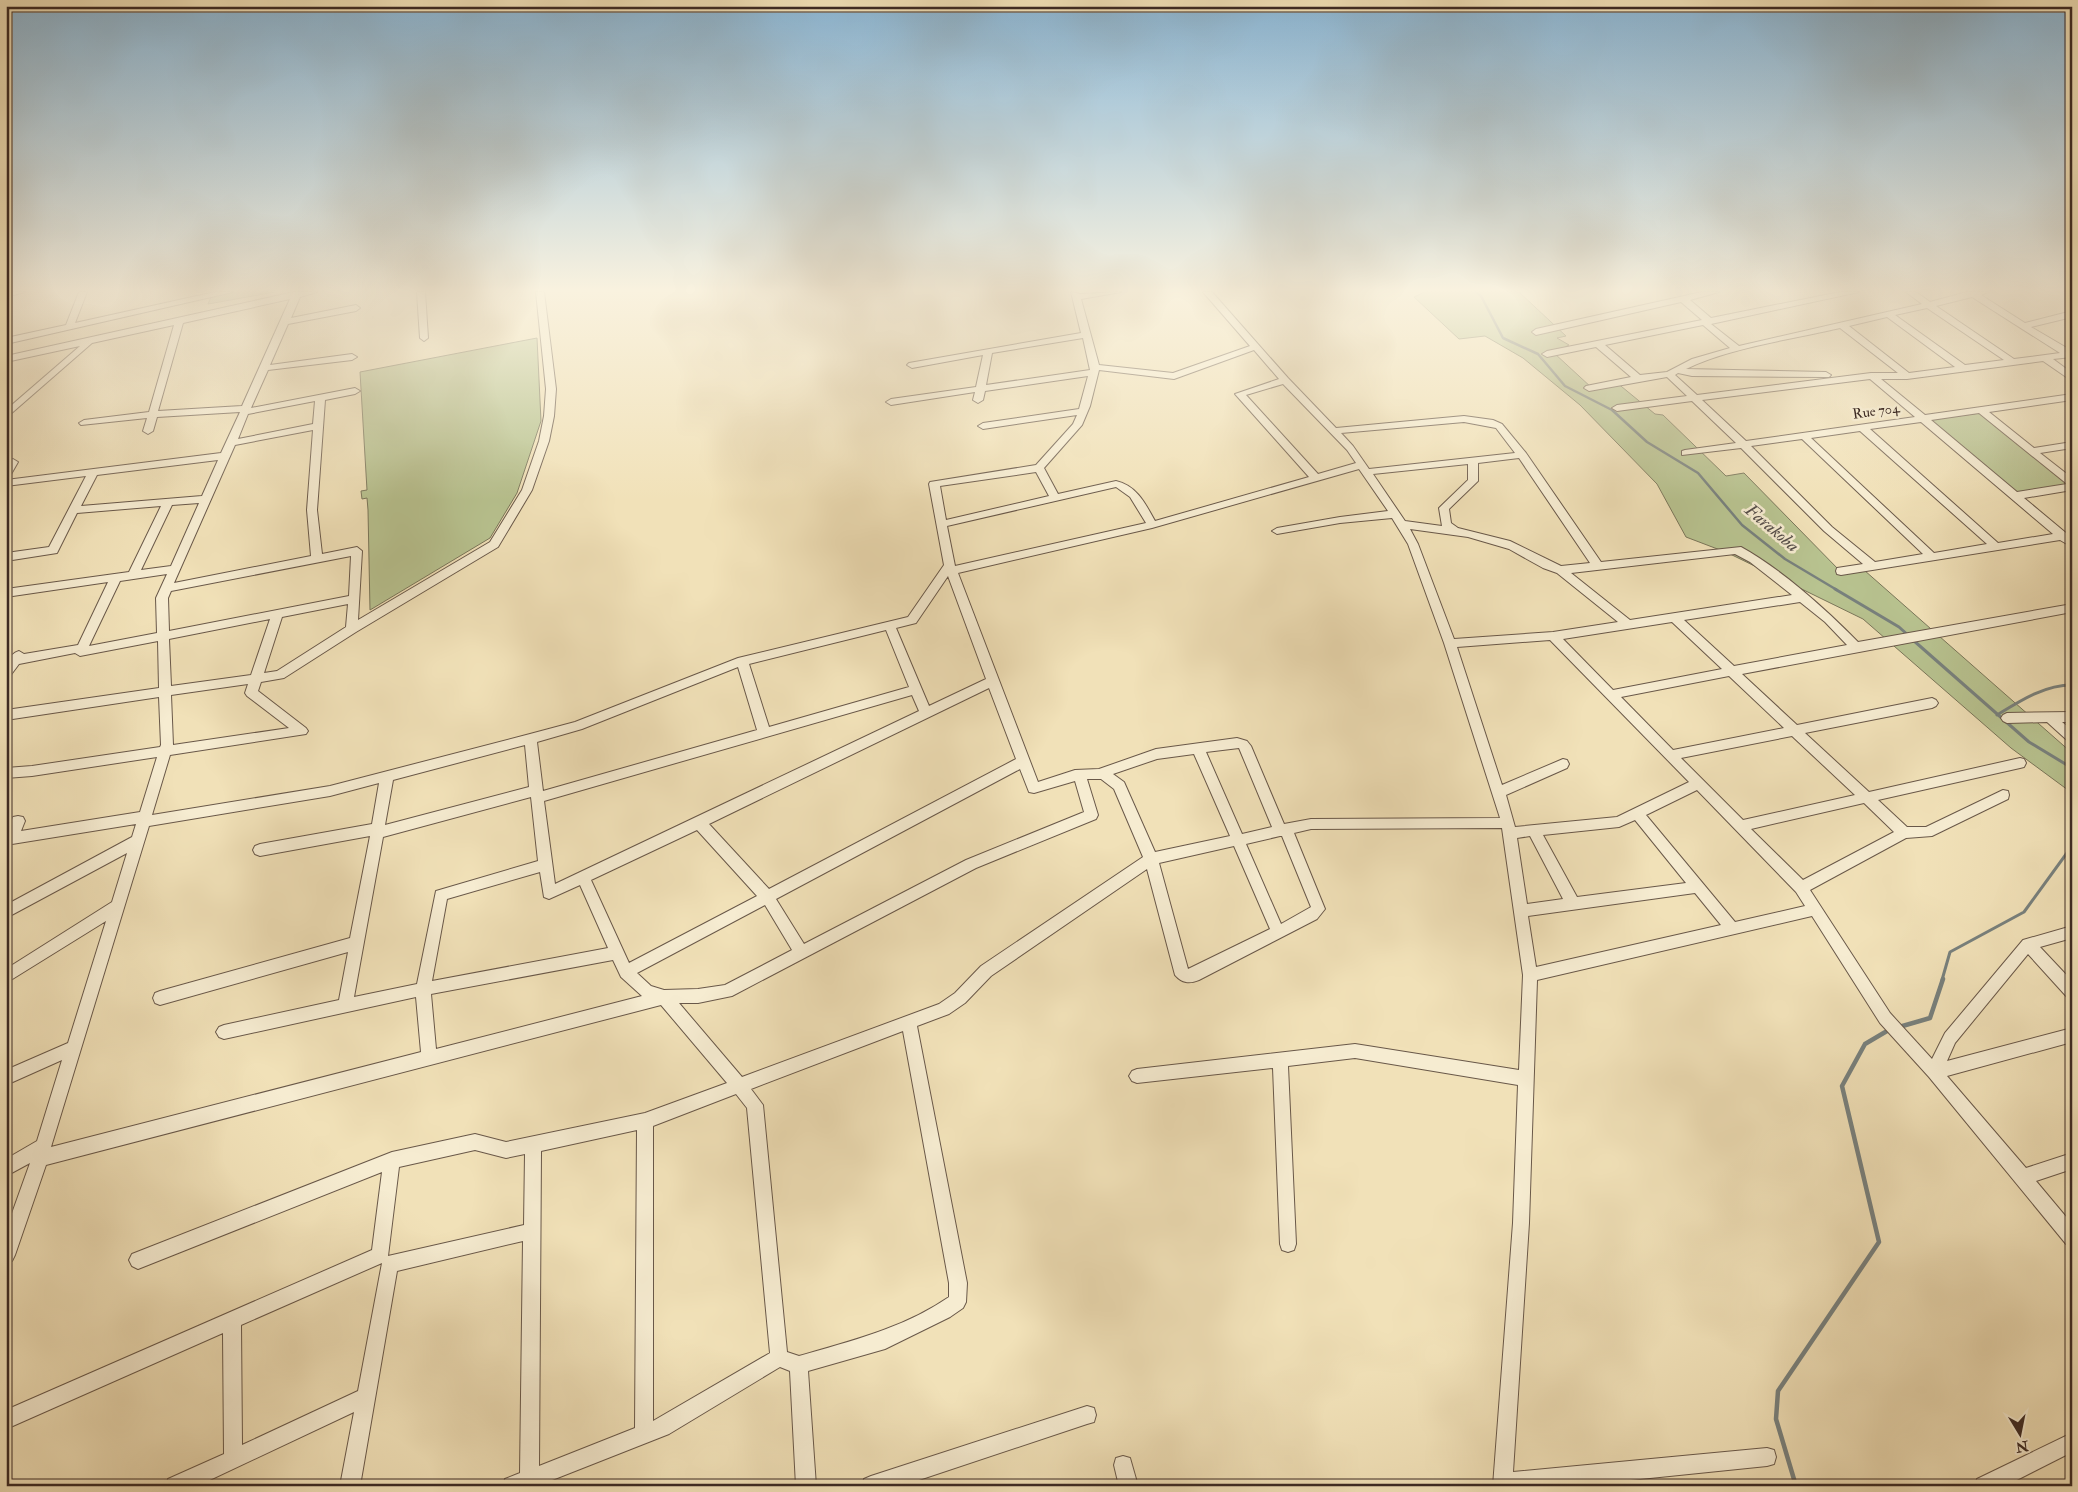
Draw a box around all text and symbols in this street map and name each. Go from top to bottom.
street label: Rue 704 [1852,399,1902,423]
water label: Farakoba [1739,498,1804,557]
north arrow [1996,1410,2046,1460]
text: N [2014,1437,2031,1456]

